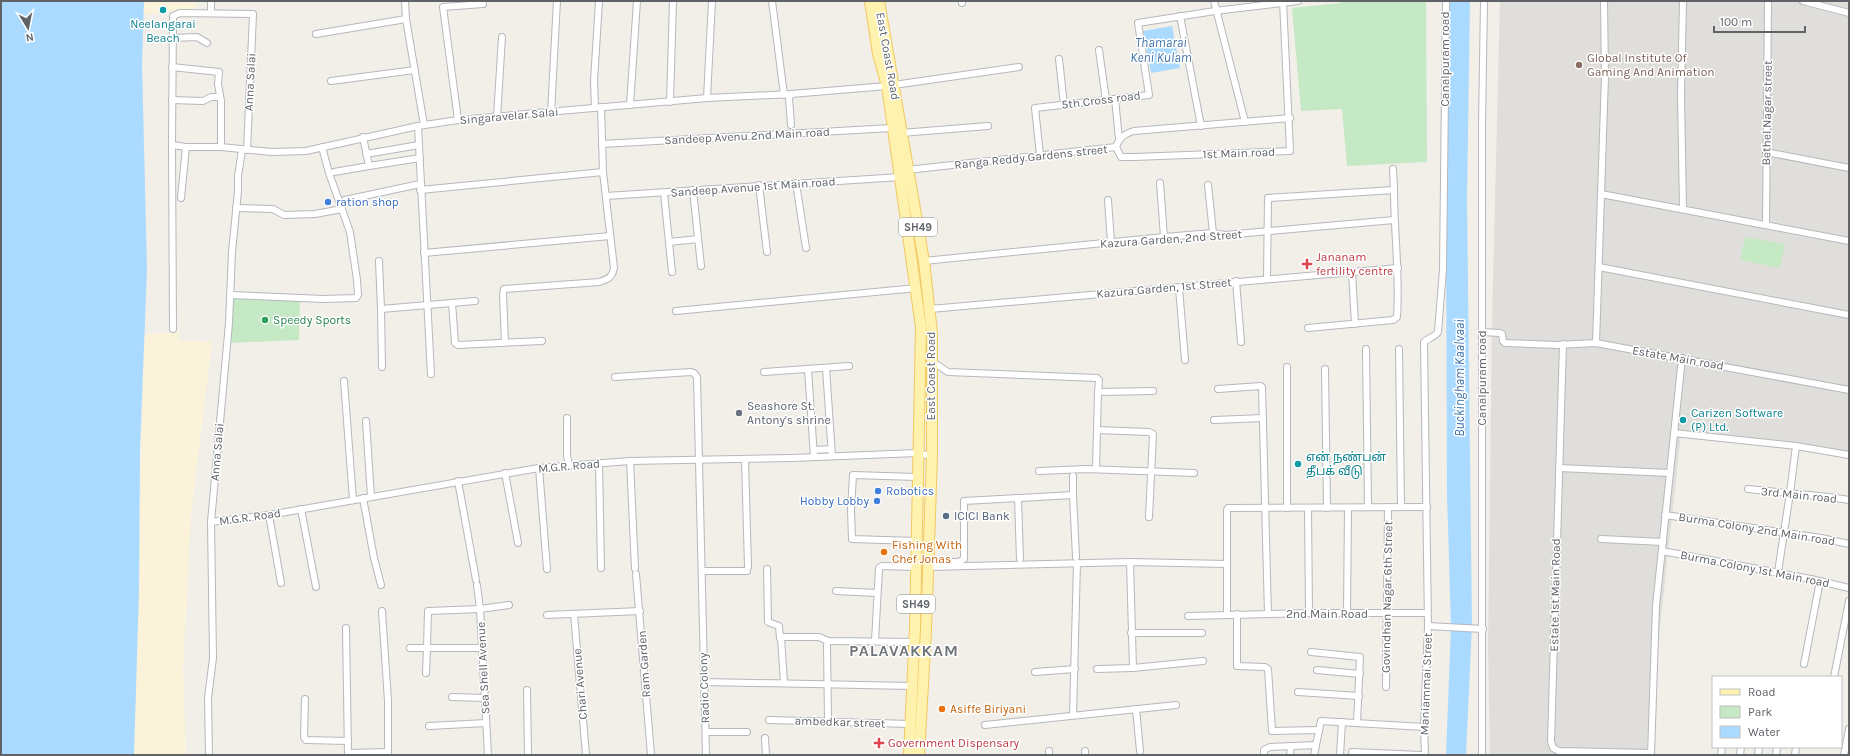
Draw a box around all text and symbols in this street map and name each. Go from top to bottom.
marker: Neelangarai Beach [158,5,168,15]
north arrow [8,8,48,48]
scale bar [1714,8,1805,34]
street label: East Coast Road [873,11,903,101]
street label: Canalpuram road [1438,11,1452,107]
text: 100 m [1720,15,1752,29]
place label: Neelangarai Beach [130,17,196,45]
text: N [25,30,35,44]
water label: Thamarai Keni Kulam [1130,35,1192,65]
place label: Global Institute Of Gaming And Animation [1587,51,1715,79]
street label: Anna Salai [241,53,259,111]
marker: Global Institute Of Gaming And Animation [1574,60,1584,70]
street label: Bethel Nagar street [1759,60,1775,166]
street label: 5th Cross road [1061,88,1141,112]
street label: Singaravelar Salai [459,105,559,127]
street label: Sandeep Avenu 2nd Main road [664,125,830,147]
street label: Ranga Reddy Gardens street [954,142,1109,172]
street label: 1st Main road [1202,145,1276,161]
street label: Sandeep Avenue 1st Main road [670,174,836,200]
place label: ration shop [336,195,399,209]
marker: ration shop [323,197,333,207]
road number: SH49 [899,218,937,236]
street label: Kazura Garden, 2nd Street [1100,227,1243,251]
place label: Jananam fertility centre [1316,250,1393,278]
marker: Jananam fertility centre [1301,258,1313,270]
street label: Kazura Garden, 1st Street [1096,275,1233,301]
place label: Speedy Sports [273,313,351,327]
marker: Speedy Sports [260,315,270,325]
water label: Buckingham Kaalvaai [1452,319,1467,437]
street label: Canalpuram road [1475,330,1489,426]
street label: East Coast Road [924,332,938,420]
street label: Estate Main road [1631,343,1725,373]
place label: Seashore St. Antony's shrine [747,399,831,427]
place label: Carizen Software (P) Ltd. [1691,406,1783,434]
marker: Seashore St. Antony's shrine [734,408,744,418]
marker: Carizen Software (P) Ltd. [1678,415,1688,425]
street label: Anna Salai [207,422,227,482]
place label: என் நண்பன் தீபக் வீடு [1306,450,1386,479]
street label: M.G.R. Road [537,456,601,476]
marker: என் நண்பன் தீபக் வீடு [1293,459,1303,469]
place label: Robotics [886,484,934,498]
street label: 3rd Main road [1760,484,1838,506]
marker: Robotics [873,486,883,496]
place label: Hobby Lobby [800,494,869,508]
marker: Hobby Lobby [872,496,882,506]
street label: M.G.R. Road [218,506,282,528]
place label: ICICI Bank [954,509,1010,523]
street label: Burma Colony 2nd Main road [1678,510,1836,548]
marker: ICICI Bank [941,511,951,521]
street label: Govindhan Nagar 6th Street [1379,520,1395,673]
place label: Fishing With Chef Jonas [892,538,962,566]
street label: Estate 1st Main Road [1547,538,1563,652]
marker: Fishing With Chef Jonas [879,547,889,557]
street label: Burma Colony 1st Main road [1679,548,1831,590]
road number: SH49 [897,595,935,613]
street label: 2nd Main Road [1286,607,1368,621]
street label: Sea Shell Avenue [474,621,492,715]
street label: Ram Garden [635,630,653,698]
street label: Maniammai Street [1417,632,1435,736]
district label: PALAVAKKAM [849,641,959,660]
street label: Chari Avenue [570,648,590,720]
street label: Radio Colony [696,652,712,724]
legend [1712,676,1842,748]
text: Road [1748,685,1776,699]
place label: Asiffe Biriyani [950,702,1026,716]
marker: Asiffe Biriyani [937,704,947,714]
text: Park [1748,705,1773,719]
street label: ambedkar street [794,713,886,731]
text: Water [1748,725,1781,739]
place label: Government Dispensary [888,736,1020,750]
marker: Government Dispensary [873,737,885,749]

